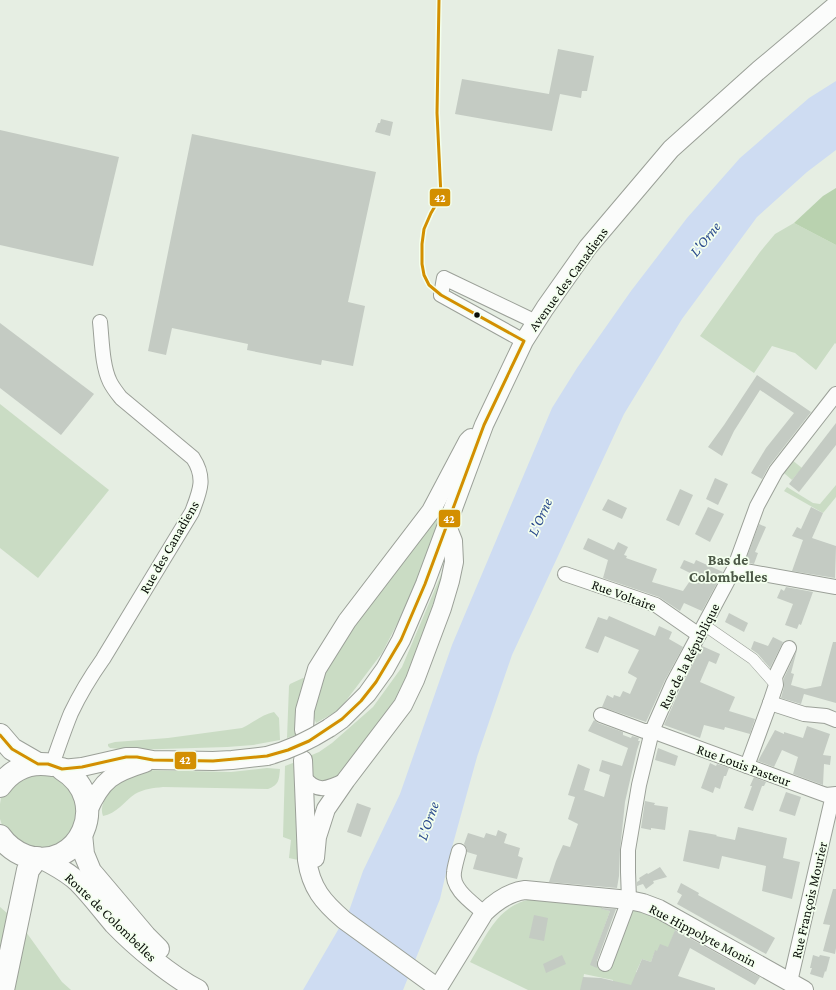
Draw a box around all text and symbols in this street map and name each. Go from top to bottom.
line badge: 42 [429,188,451,207]
text: 42 [434,192,446,204]
water label: L'Orne [686,218,724,259]
street label: Avenue des Canadiens [525,224,611,334]
unlabelled marker [472,310,482,320]
water label: L'Orne [525,495,555,538]
street label: Rue des Canadiens [136,498,202,596]
line badge: 42 [438,509,461,528]
text: 42 [443,513,455,525]
district label: Bas de Colombelles [689,552,767,585]
street label: Rue Voltaire [590,576,658,614]
street label: Rue de la République [655,600,723,712]
street label: Rue Louis Pasteur [695,741,793,789]
line badge: 42 [174,751,197,770]
text: 42 [179,754,191,766]
water label: L'Orne [414,799,442,842]
street label: Rue François Mourier [788,840,830,960]
street label: Route de Colombelles [62,869,160,965]
street label: Rue Hippolyte Monin [647,900,760,970]

